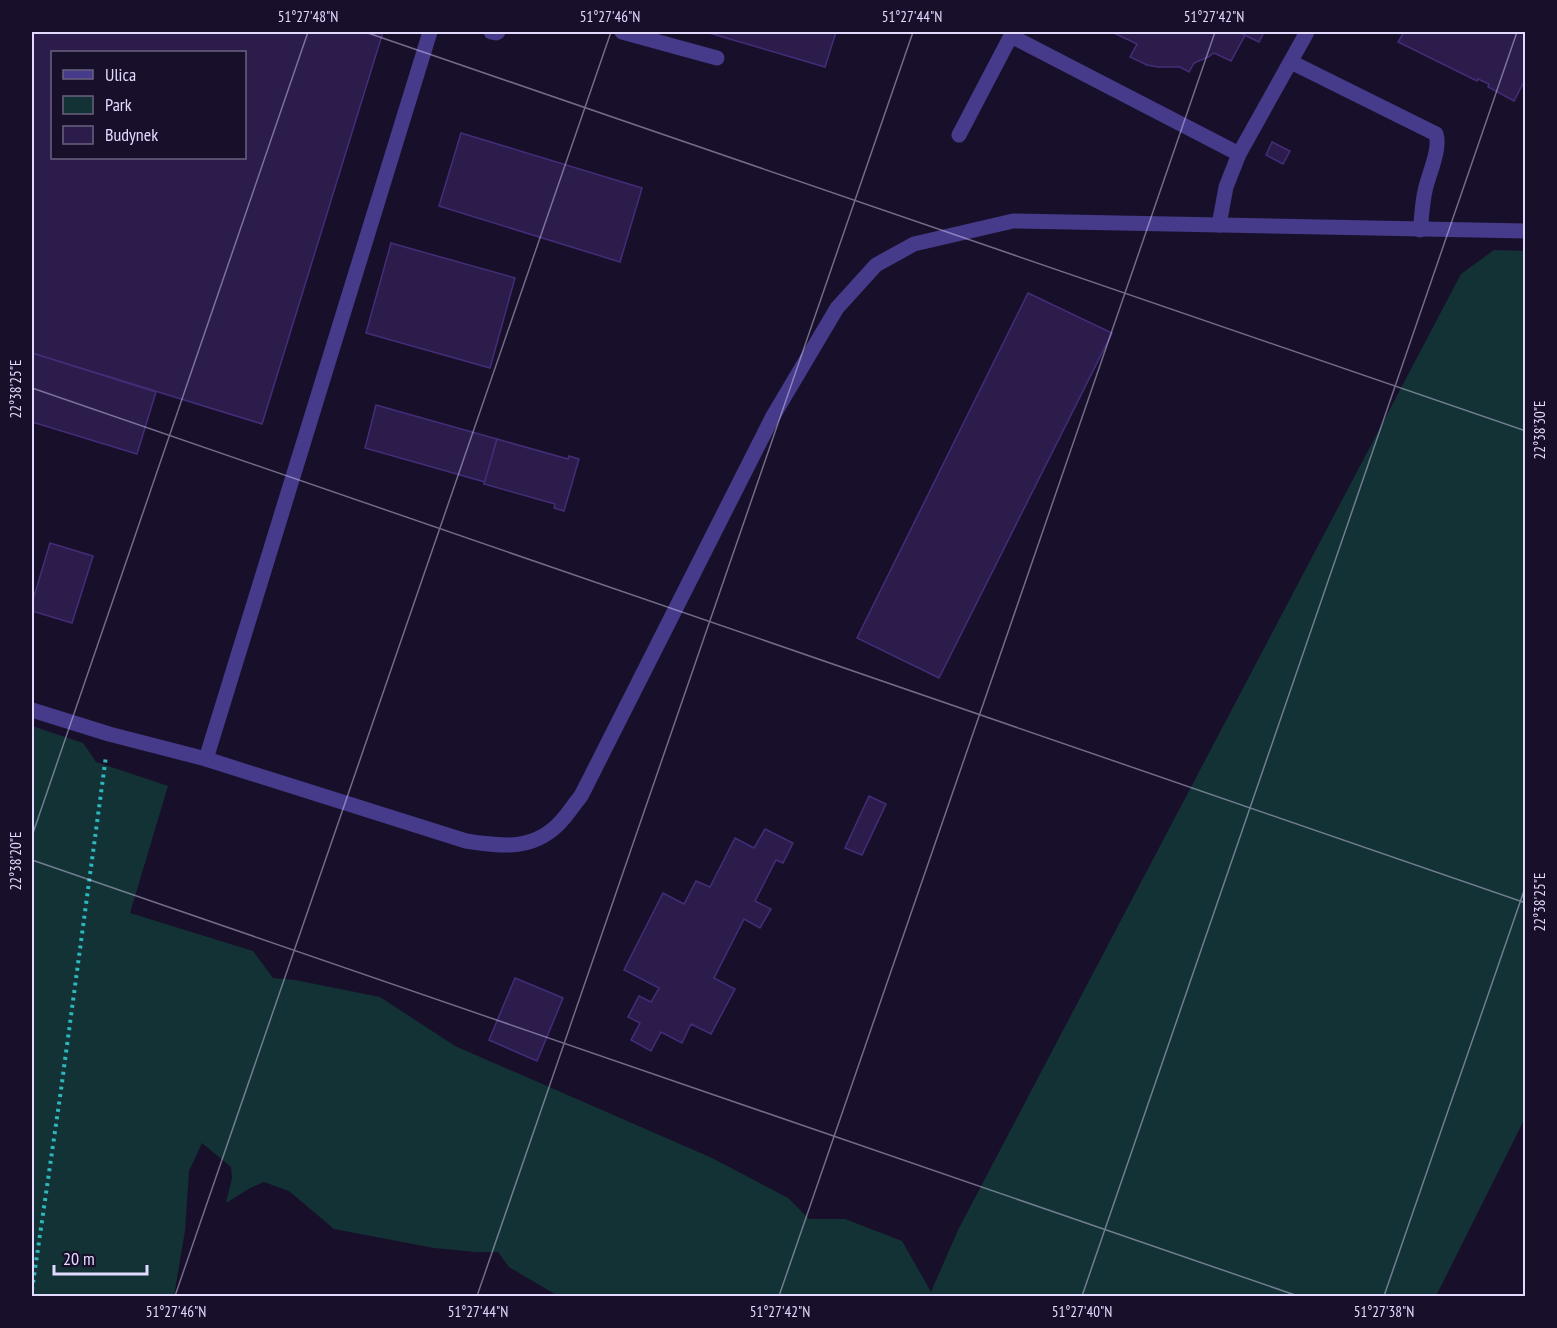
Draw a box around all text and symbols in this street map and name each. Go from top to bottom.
text: 51°27'48"N [278,7,338,26]
text: 51°27'46"N [580,7,640,26]
text: 51°27'44"N [882,7,942,26]
text: 51°27'42"N [1184,7,1244,26]
legend [51,51,246,159]
text: Ulica [105,63,136,86]
text: Park [105,93,132,116]
text: Budynek [105,123,158,146]
text: 22°38'25"E [6,359,25,419]
text: 22°38'30"E [1530,400,1549,460]
text: 22°38'20"E [6,831,25,891]
text: 22°38'25"E [1530,872,1549,932]
scale bar [54,1238,147,1276]
text: 20 m [63,1247,95,1270]
text: 51°27'46"N [146,1302,206,1321]
text: 51°27'44"N [448,1302,508,1321]
text: 51°27'42"N [750,1302,810,1321]
text: 51°27'40"N [1052,1302,1112,1321]
text: 51°27'38"N [1354,1302,1414,1321]

